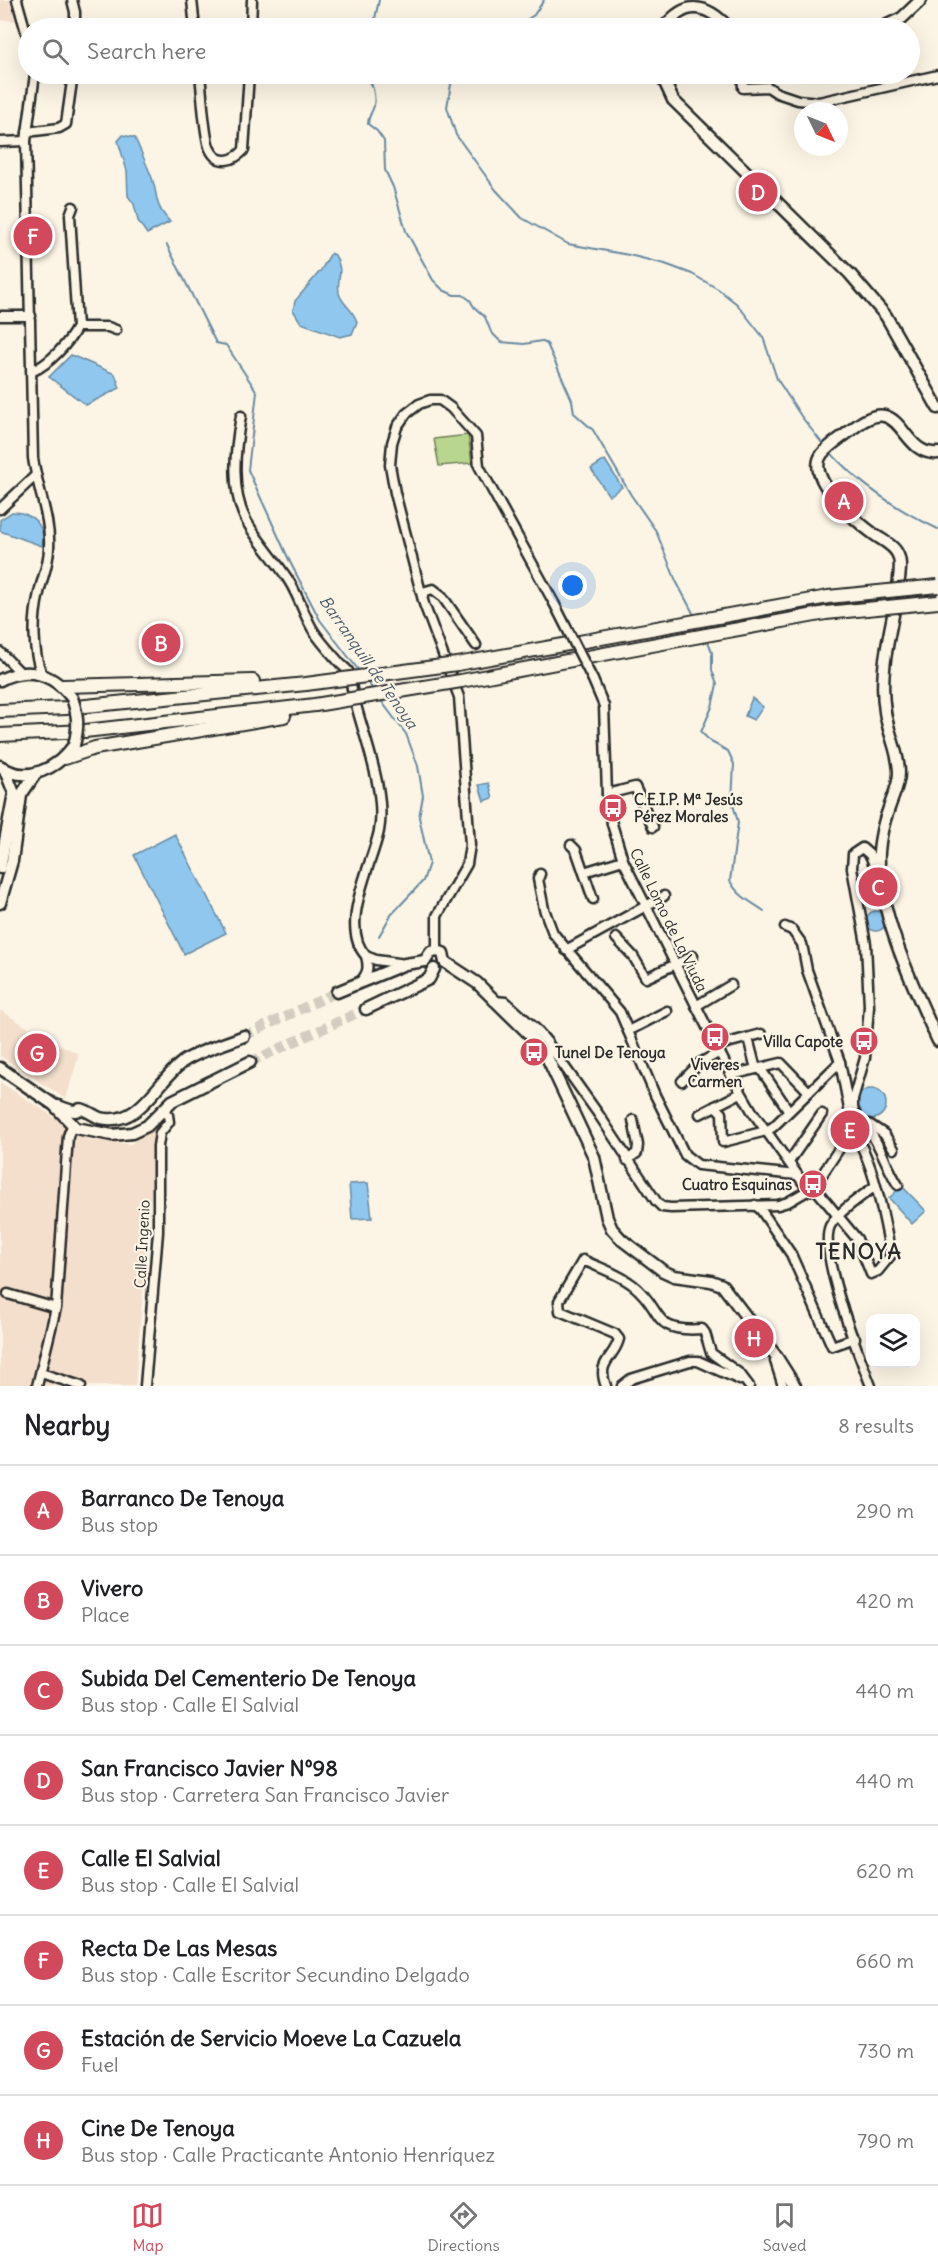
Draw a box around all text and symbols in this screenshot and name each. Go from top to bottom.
search box [18,18,920,84]
icon: search [39,35,72,68]
text: Search here [87,37,206,65]
north arrow [794,102,848,156]
pin: D [738,170,777,214]
pin: F [14,214,52,258]
pin: A [824,478,864,524]
your location [558,571,587,600]
water label: Barranquill de Tenoya [316,592,423,733]
pin: B [142,620,180,666]
place label: C.E.I.P. Mª Jesús Pérez Morales [634,790,743,826]
bus stop icon: C.E.I.P. Mª Jesús Pérez Morales [597,792,629,824]
street label: Calle Lomo de La Viuda [626,845,712,995]
pin: C [858,864,898,910]
bus stop icon: Viveres Carmen [699,1021,731,1053]
bus stop icon: Villa Capote [848,1025,880,1057]
pin: G [18,1030,57,1076]
place label: Villa Capote [763,1032,843,1052]
bus stop icon: Tunel De Tenoya [518,1036,550,1068]
place label: Tunel De Tenoya [555,1043,666,1063]
place label: Viveres Carmen [688,1055,742,1091]
pin: E [830,1108,870,1152]
bus stop icon: Cuatro Esquinas [797,1168,829,1200]
place label: Cuatro Esquinas [682,1175,792,1195]
street label: Calle Ingenio [130,1199,154,1289]
district label: TENOYA [815,1238,903,1265]
map controls [866,1314,920,1368]
button: layers [866,1314,920,1368]
pin: H [734,1316,774,1360]
text: Nearby [24,1409,110,1442]
text: 8 results [838,1413,914,1438]
text: Barranco De Tenoya [81,1484,284,1512]
text: A [37,1498,50,1523]
text: 290 m [856,1498,914,1523]
text: Bus stop [81,1512,158,1537]
text: Vivero [81,1574,143,1602]
text: B [37,1588,50,1613]
text: 420 m [856,1588,914,1613]
text: Place [81,1602,129,1627]
text: Subida Del Cementerio De Tenoya [81,1664,416,1692]
text: C [37,1678,50,1703]
text: 440 m [855,1678,914,1703]
text: Bus stop · Calle El Salvial [81,1692,299,1717]
text: San Francisco Javier Nº98 [81,1754,338,1782]
text: D [36,1768,51,1793]
text: 440 m [855,1768,914,1793]
text: Bus stop · Carretera San Francisco Javier [81,1782,449,1807]
text: Calle El Salvial [81,1844,221,1872]
text: E [38,1858,49,1883]
text: 620 m [856,1858,914,1883]
text: Bus stop · Calle El Salvial [81,1872,299,1897]
text: Recta De Las Mesas [81,1934,277,1962]
text: F [38,1948,49,1973]
text: 660 m [855,1948,914,1973]
text: Bus stop · Calle Escritor Secundino Delgado [81,1962,470,1987]
text: Estación de Servicio Moeve La Cazuela [81,2024,461,2052]
text: G [36,2038,51,2063]
text: 730 m [857,2038,914,2063]
text: Fuel [81,2052,118,2077]
text: Cine De Tenoya [81,2114,235,2142]
text: H [36,2128,51,2153]
text: 790 m [857,2128,914,2153]
text: Bus stop · Calle Practicante Antonio Henríquez [81,2142,495,2167]
tab: Map [131,2199,164,2255]
tab: Directions [427,2199,500,2255]
tab: Saved [763,2199,807,2255]

